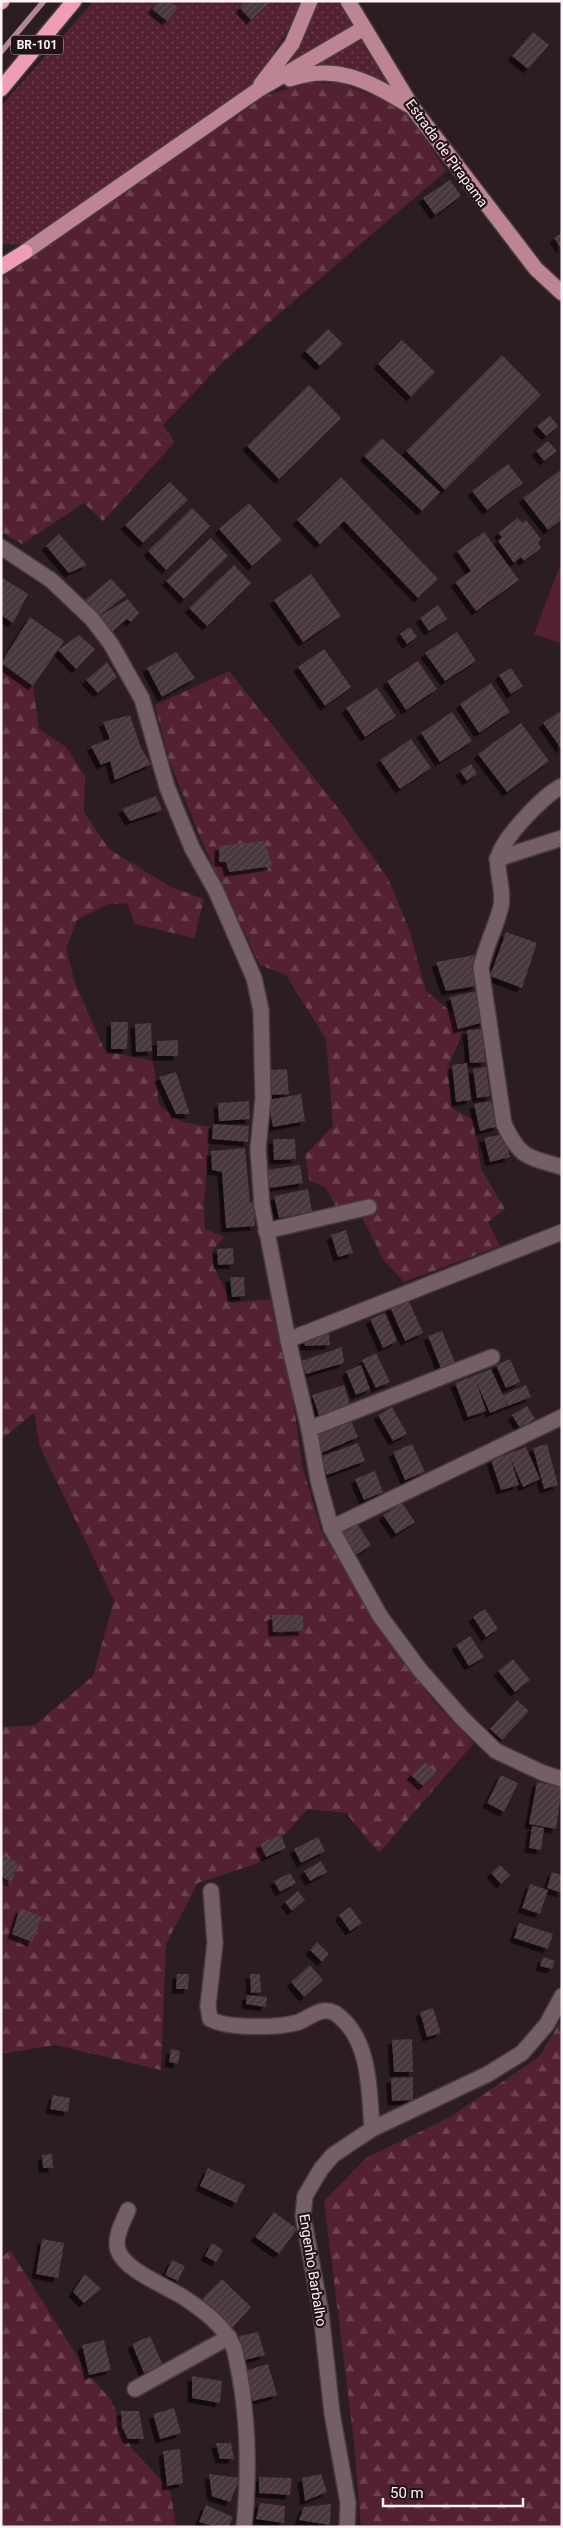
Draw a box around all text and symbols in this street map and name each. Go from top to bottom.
road number: BR-101 [11,36,63,54]
street label: Estrada de Pirapama [403,96,491,210]
street label: Engenho Barbalho [296,2213,330,2327]
scale bar [383,2476,523,2508]
text: 50 m [390,2484,424,2502]

